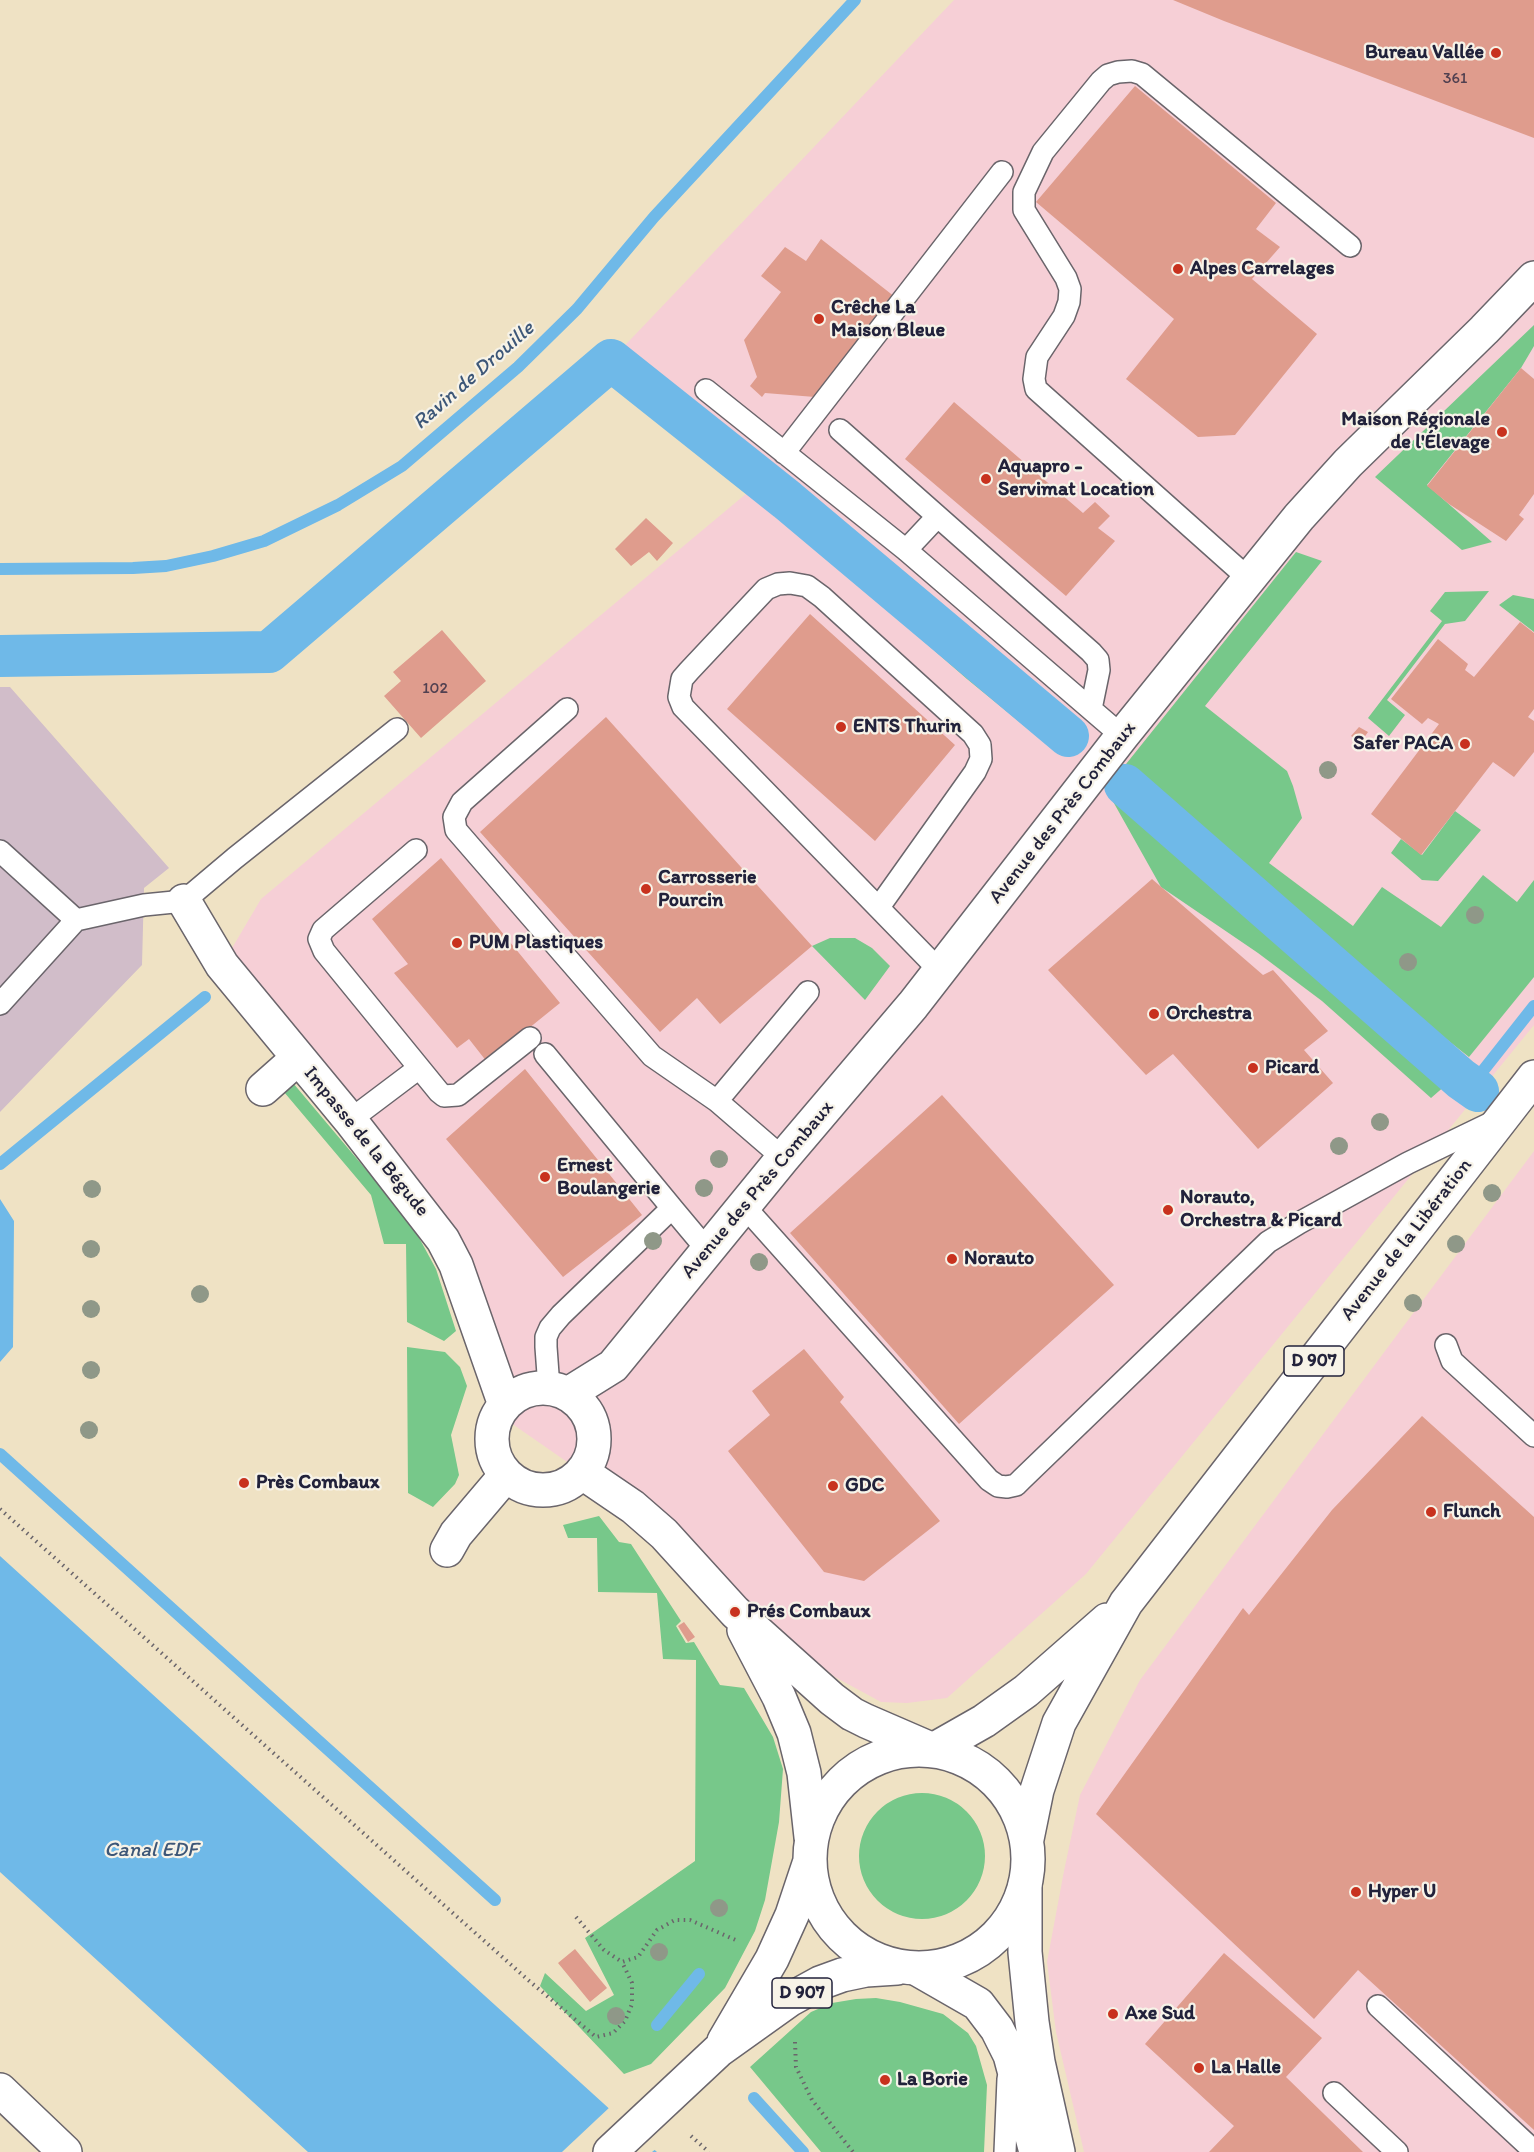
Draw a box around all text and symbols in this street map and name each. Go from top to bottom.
place label: Bureau Vallée [1365,41,1484,65]
marker: Bureau Vallée [1489,46,1503,60]
house number: 361 [1443,69,1467,89]
place label: Alpes Carrelages [1190,257,1334,281]
marker: Alpes Carrelages [1171,262,1185,276]
place label: Crêche La Maison Bleue [831,296,945,343]
marker: Crêche La Maison Bleue [812,312,826,326]
water label: Ravin de Drouille [408,316,540,436]
place label: Maison Régionale de l'Élevage [1341,408,1490,455]
marker: Maison Régionale de l'Élevage [1495,425,1509,439]
place label: Aquapro - Servimat Location [998,455,1154,502]
marker: Aquapro - Servimat Location [979,472,993,486]
house number: 102 [422,679,448,699]
place label: ENTS Thurin [853,715,962,739]
street label: Avenue des Près Combaux [984,717,1142,909]
marker: ENTS Thurin [834,720,848,734]
place label: Safer PACA [1353,732,1453,756]
marker: Safer PACA [1458,737,1472,751]
place label: Carrosserie Pourcin [658,866,757,913]
marker: Carrosserie Pourcin [639,882,653,896]
place label: PUM Plastiques [469,931,603,955]
marker: PUM Plastiques [450,936,464,950]
place label: Orchestra [1166,1002,1252,1026]
marker: Orchestra [1147,1007,1161,1021]
place label: Picard [1265,1056,1319,1080]
marker: Picard [1246,1061,1260,1075]
street label: Impasse de la Bégude [298,1062,434,1222]
street label: Avenue des Près Combaux [677,1096,839,1284]
place label: Ernest Boulangerie [557,1154,660,1201]
street label: Avenue de la Libération [1336,1154,1478,1326]
marker: Ernest Boulangerie [538,1170,552,1184]
place label: Norauto, Orchestra & Picard [1180,1186,1342,1233]
marker: Norauto, Orchestra & Picard [1161,1203,1175,1217]
place label: Norauto [964,1247,1034,1271]
marker: Norauto [945,1252,959,1266]
road number: D 907 [1284,1346,1344,1376]
place label: Près Combaux [256,1471,379,1495]
place label: GDC [845,1474,884,1498]
marker: Près Combaux [237,1476,251,1490]
marker: GDC [826,1479,840,1493]
place label: Flunch [1443,1500,1501,1524]
marker: Flunch [1424,1505,1438,1519]
place label: Prés Combaux [747,1600,870,1624]
marker: Prés Combaux [728,1605,742,1619]
water label: Canal EDF [104,1838,198,1864]
place label: Hyper U [1368,1880,1436,1904]
marker: Hyper U [1349,1885,1363,1899]
road number: D 907 [772,1978,832,2008]
place label: Axe Sud [1125,2002,1195,2026]
marker: Axe Sud [1106,2007,1120,2021]
place label: La Halle [1211,2056,1281,2080]
marker: La Halle [1192,2061,1206,2075]
place label: La Borie [897,2068,968,2092]
marker: La Borie [878,2073,892,2087]

